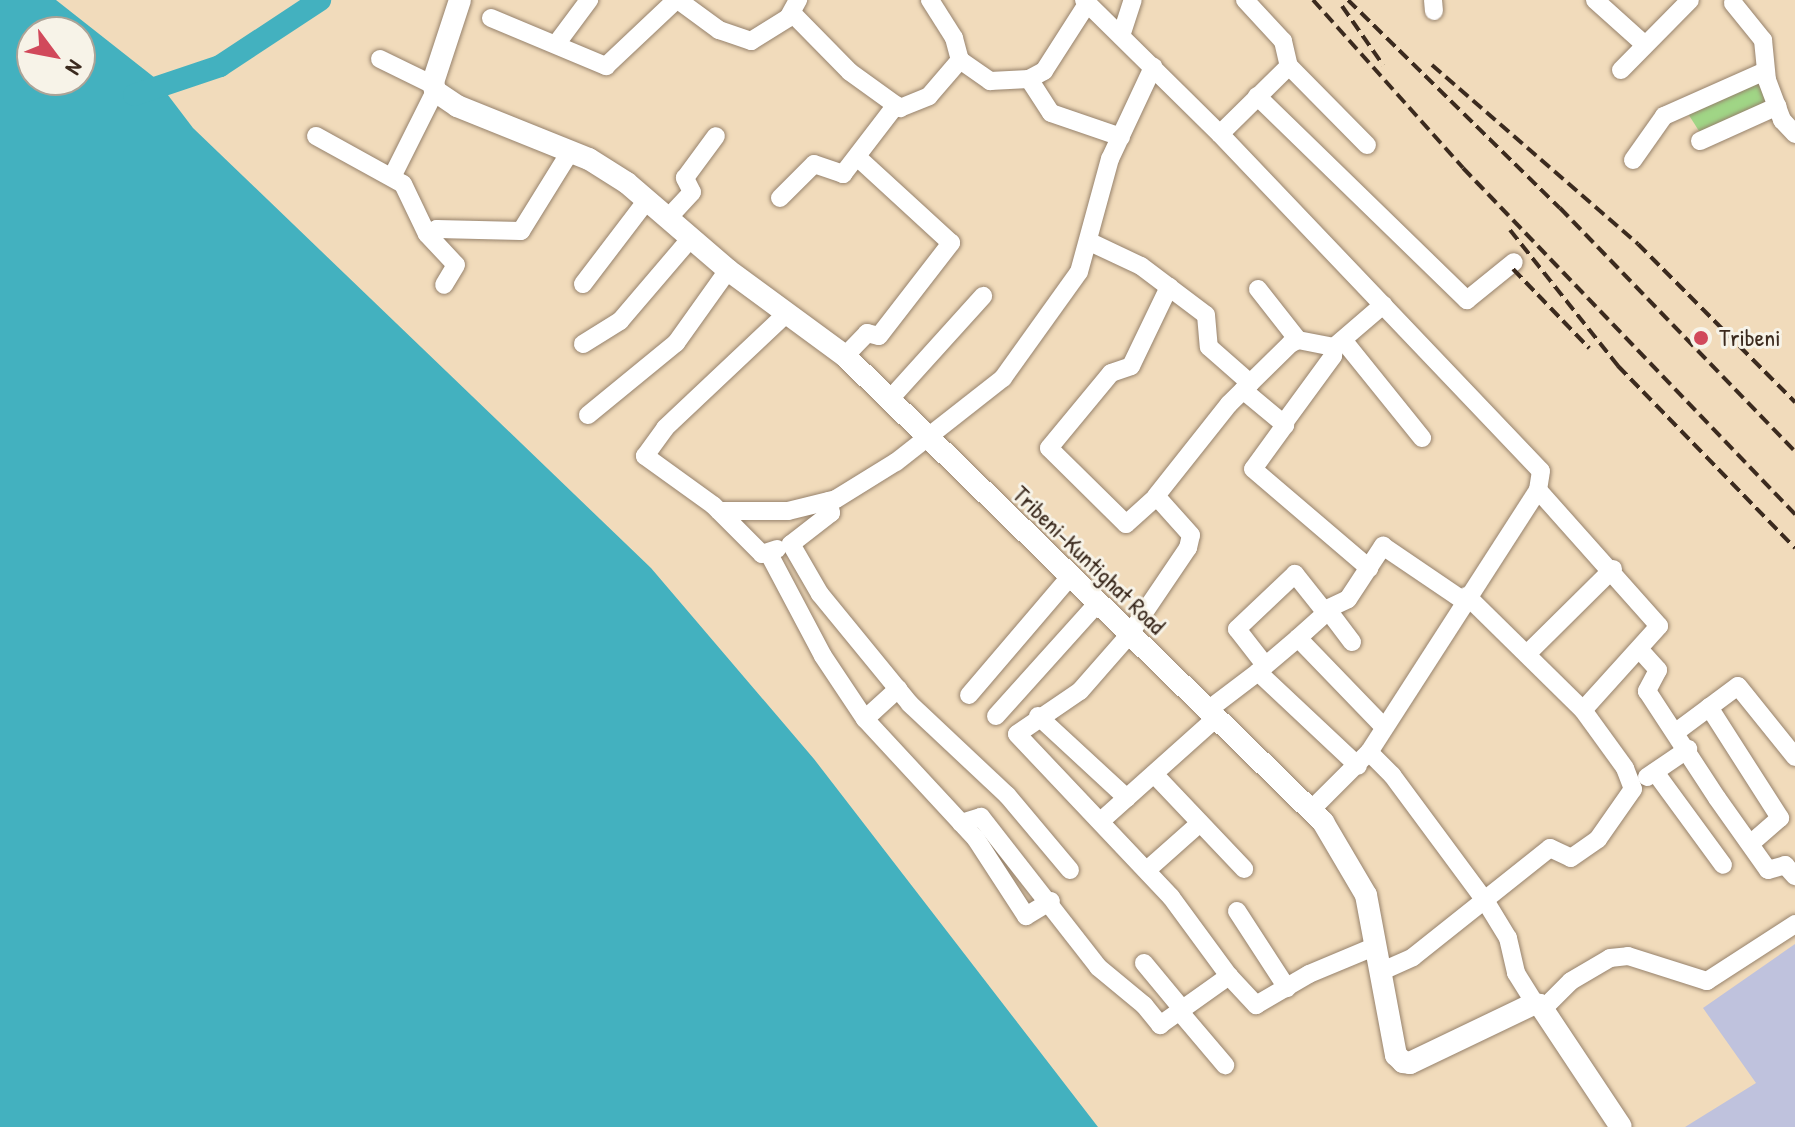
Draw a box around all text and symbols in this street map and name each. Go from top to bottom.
north arrow [16,16,96,96]
text: N [59,55,90,81]
place label: Tribeni [1719,324,1781,352]
marker: Tribeni [1690,327,1712,349]
street label: Tribeni-Kuntighat Road [1007,480,1171,640]

